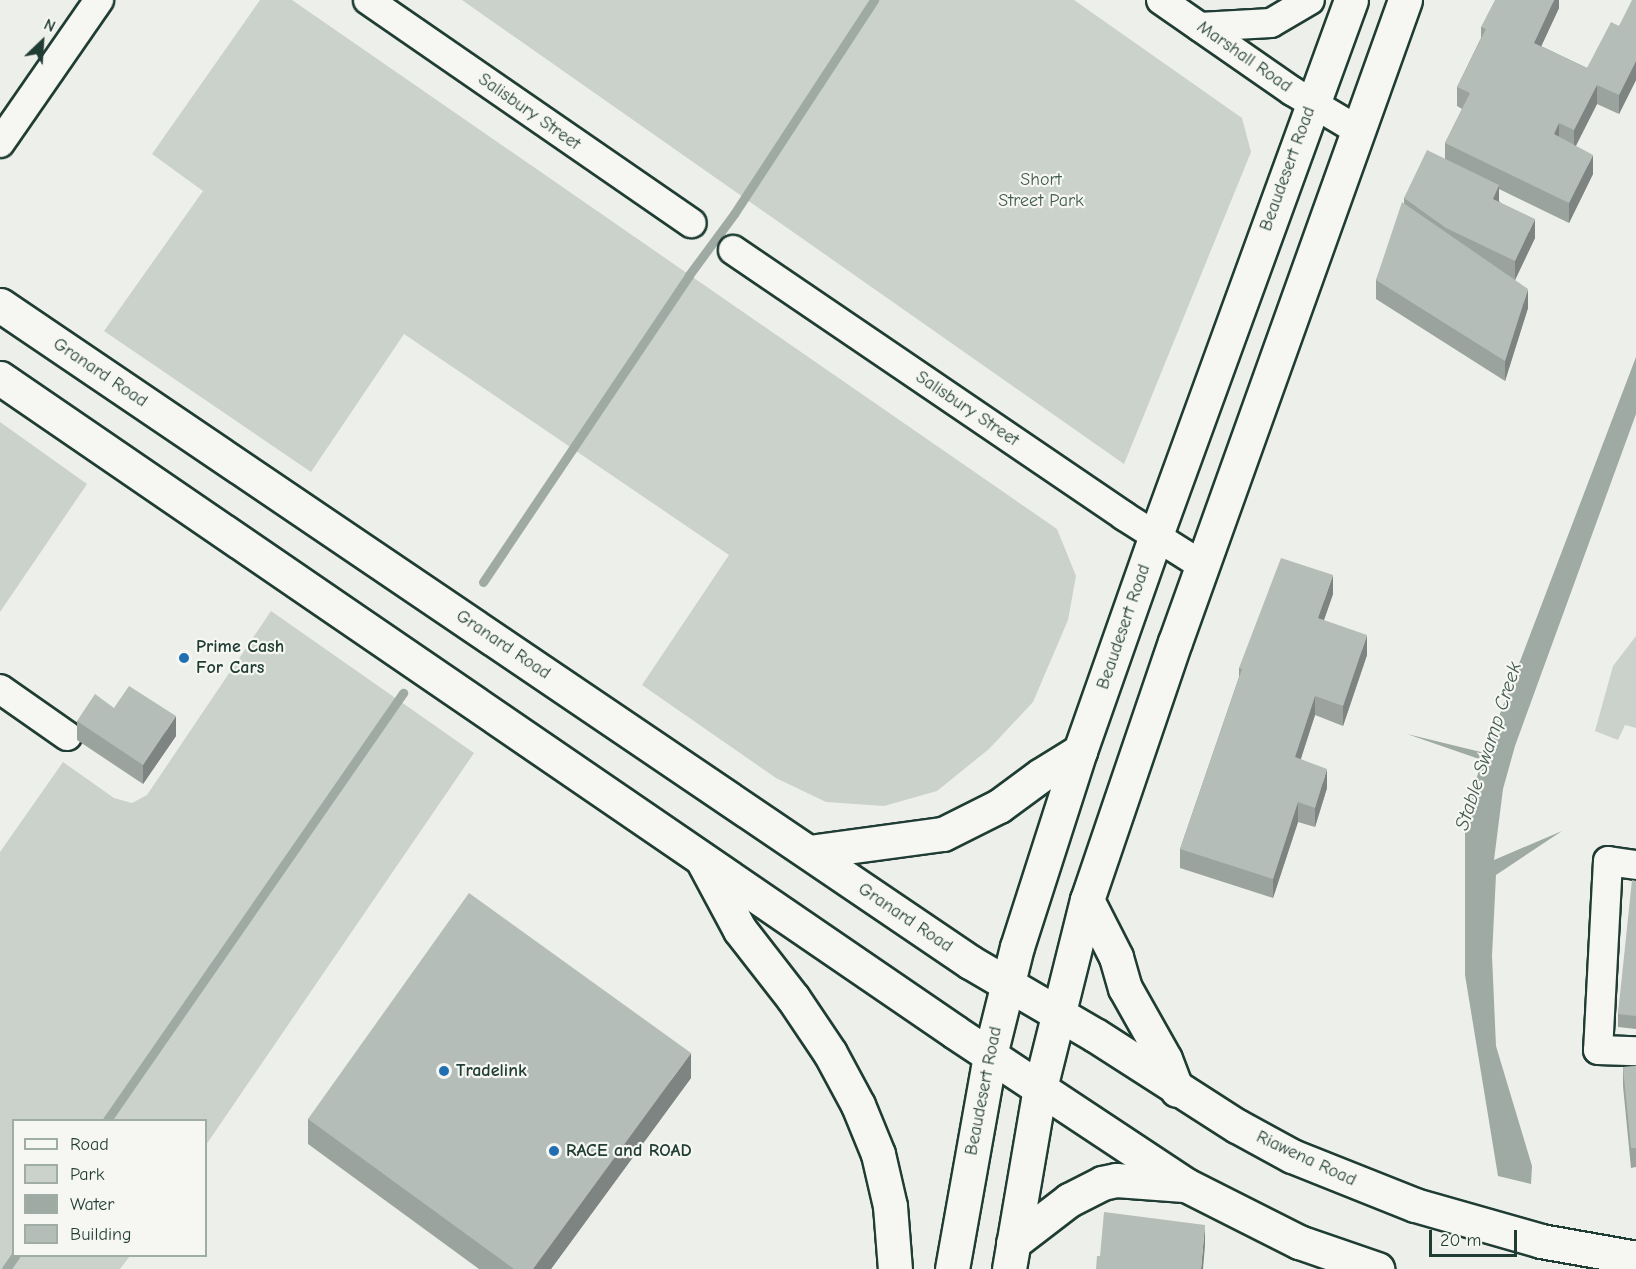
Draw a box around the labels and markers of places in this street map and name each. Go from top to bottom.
place label: Prime Cash For Cars [196,637,284,680]
marker: Prime Cash For Cars [177,651,191,665]
place label: Tradelink [456,1060,527,1082]
marker: Tradelink [437,1064,451,1078]
place label: RACE and ROAD [566,1140,692,1162]
marker: RACE and ROAD [547,1144,561,1158]

